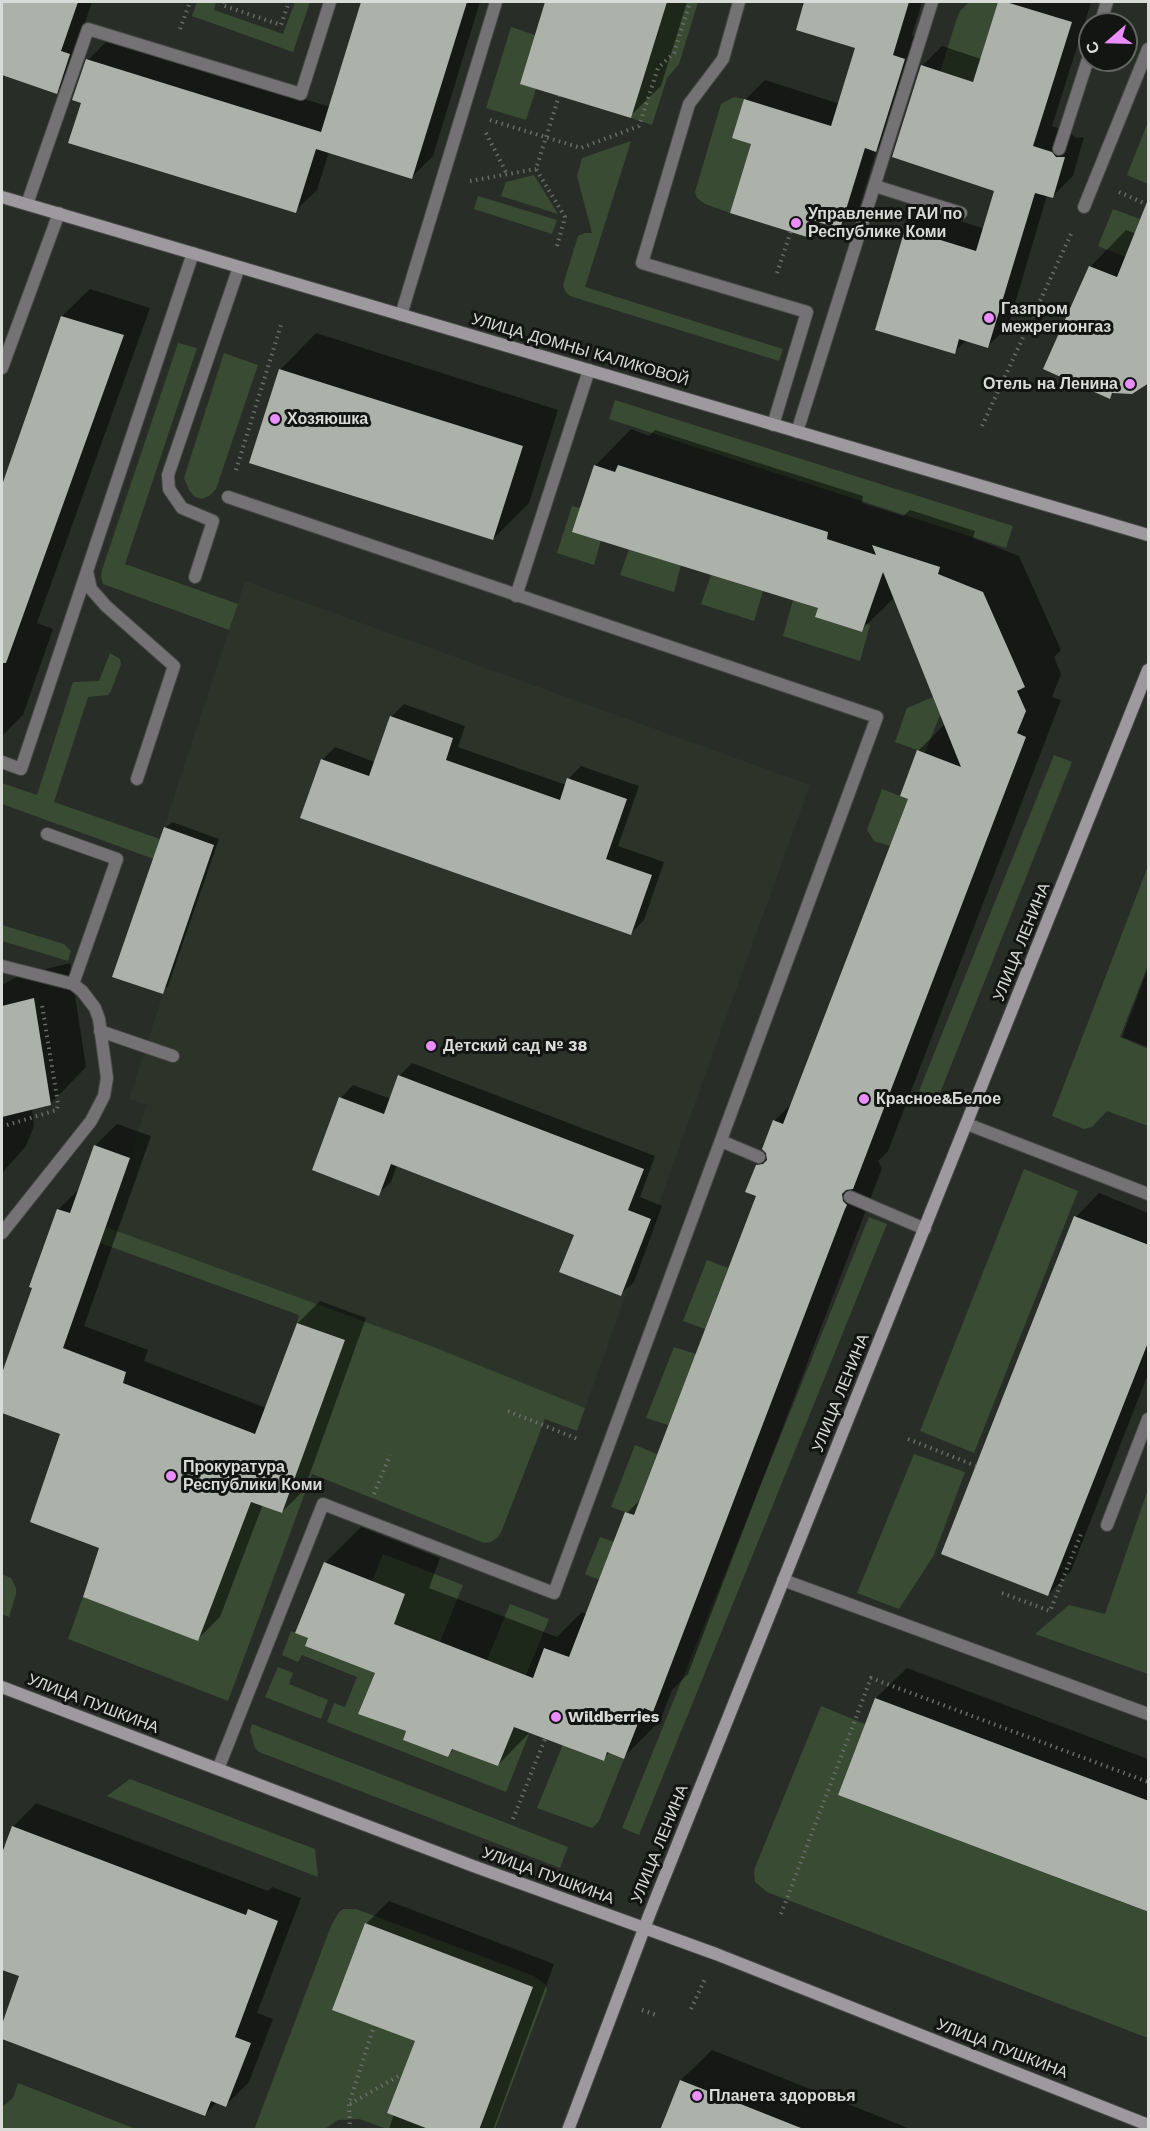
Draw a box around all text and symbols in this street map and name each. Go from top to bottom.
north arrow [1078,12,1138,72]
text: С [1082,39,1103,56]
place label: Управление ГАИ по Республике Коми [808,204,962,242]
marker: Управление ГАИ по Республике Коми [789,216,803,230]
place label: Газпром межрегионгаз [1001,299,1111,337]
street label: УЛИЦА ДОМНЫ КАЛИКОВОЙ [469,310,691,390]
marker: Газпром межрегионгаз [982,311,996,325]
place label: Отель на Ленина [983,374,1118,394]
marker: Отель на Ленина [1123,377,1137,391]
place label: Хозяюшка [287,409,368,429]
marker: Хозяюшка [268,412,282,426]
street label: УЛИЦА ЛЕНИНА [989,880,1055,1004]
place label: Детский сад № 38 [443,1036,588,1056]
marker: Детский сад № 38 [424,1039,438,1053]
place label: Красное&Белое [876,1089,1001,1109]
marker: Красное&Белое [857,1092,871,1106]
street label: УЛИЦА ЛЕНИНА [808,1331,874,1455]
place label: Прокуратура Республики Коми [183,1457,322,1495]
marker: Прокуратура Республики Коми [164,1469,178,1483]
street label: УЛИЦА ПУШКИНА [25,1670,161,1738]
place label: Wildberries [568,1707,659,1727]
marker: Wildberries [549,1710,563,1724]
street label: УЛИЦА ЛЕНИНА [627,1782,693,1906]
street label: УЛИЦА ПУШКИНА [479,1843,617,1909]
street label: УЛИЦА ПУШКИНА [934,2015,1070,2083]
place label: Планета здоровья [709,2086,856,2106]
marker: Планета здоровья [690,2089,704,2103]

